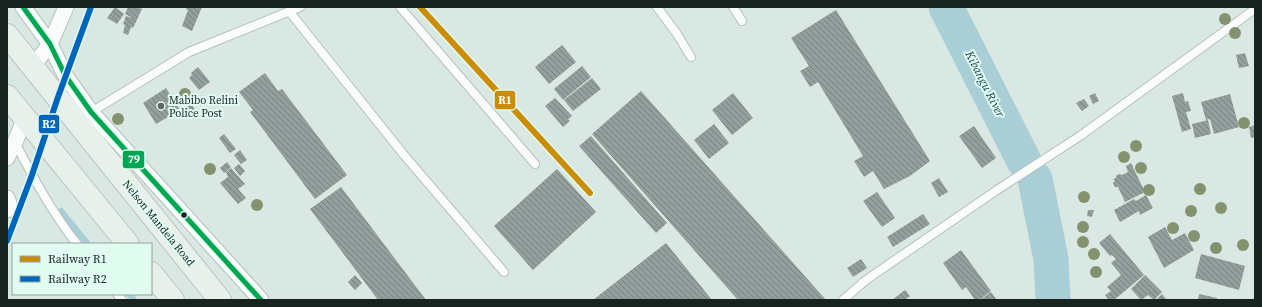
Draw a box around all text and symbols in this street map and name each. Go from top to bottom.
water label: Kibangu River [961,47,1009,121]
line badge: R1 [494,90,516,110]
place label: Mabibo Relini Police Post [169,93,238,121]
text: R1 [498,93,512,108]
marker: Mabibo Relini Police Post [156,101,166,111]
line badge: R2 [38,114,60,134]
text: R2 [42,117,56,132]
line badge: 79 [122,150,145,169]
text: 79 [128,152,140,167]
street label: Nelson Mandela Road [119,177,198,270]
unlabelled marker [179,210,189,220]
legend [12,243,152,295]
text: Railway R1 [48,251,107,267]
text: Railway R2 [48,271,107,287]

